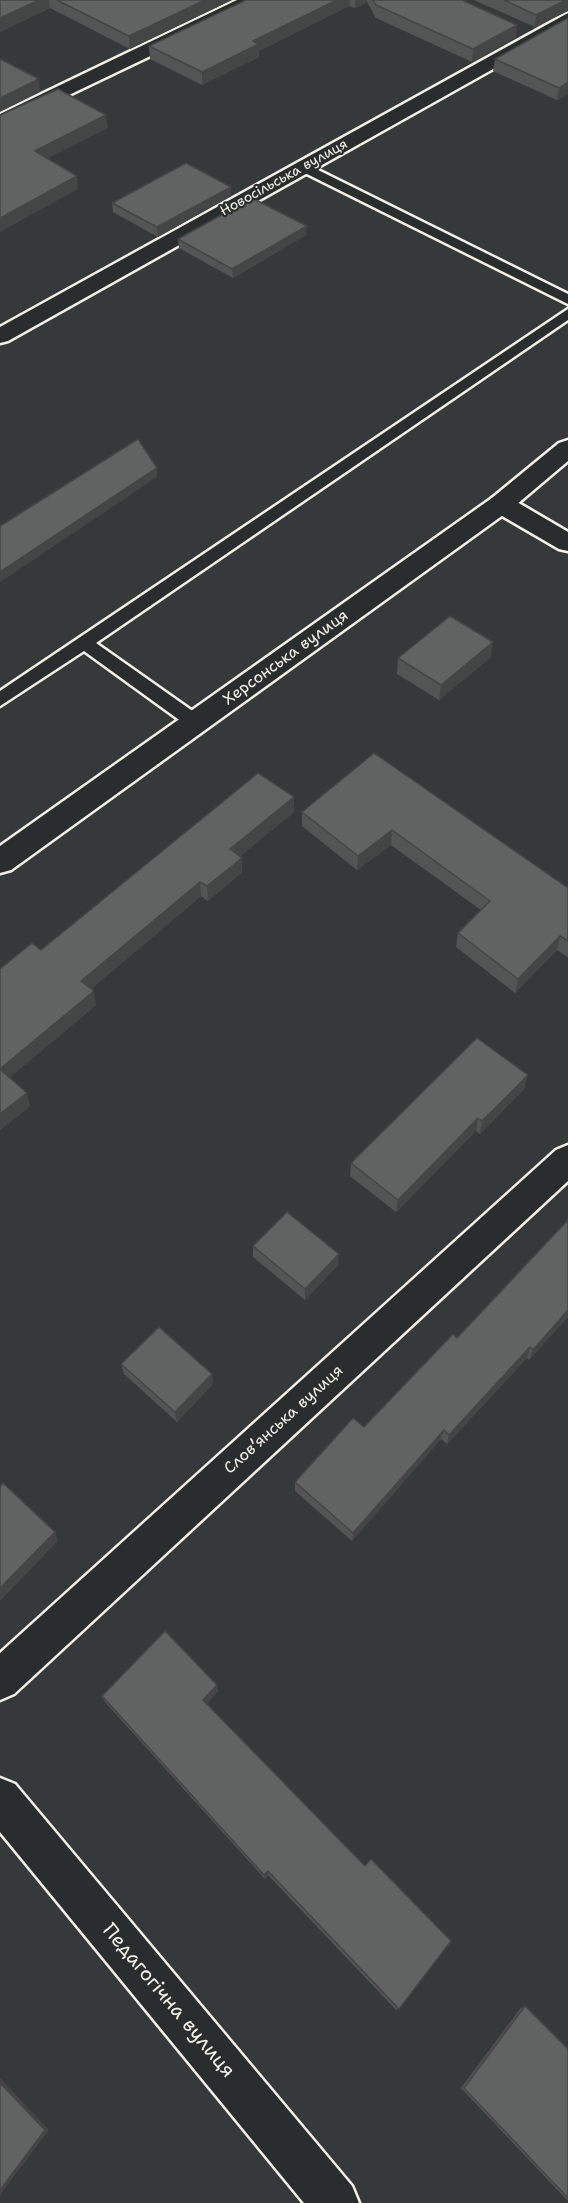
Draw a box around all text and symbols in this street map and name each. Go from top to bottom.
street label: Новосільська вулиця [217,136,351,220]
street label: Херсонська вулиця [220,606,352,710]
street label: Словʼянська вулиця [220,1361,348,1479]
street label: Педагогічна вулиця [97,1919,239,2083]

